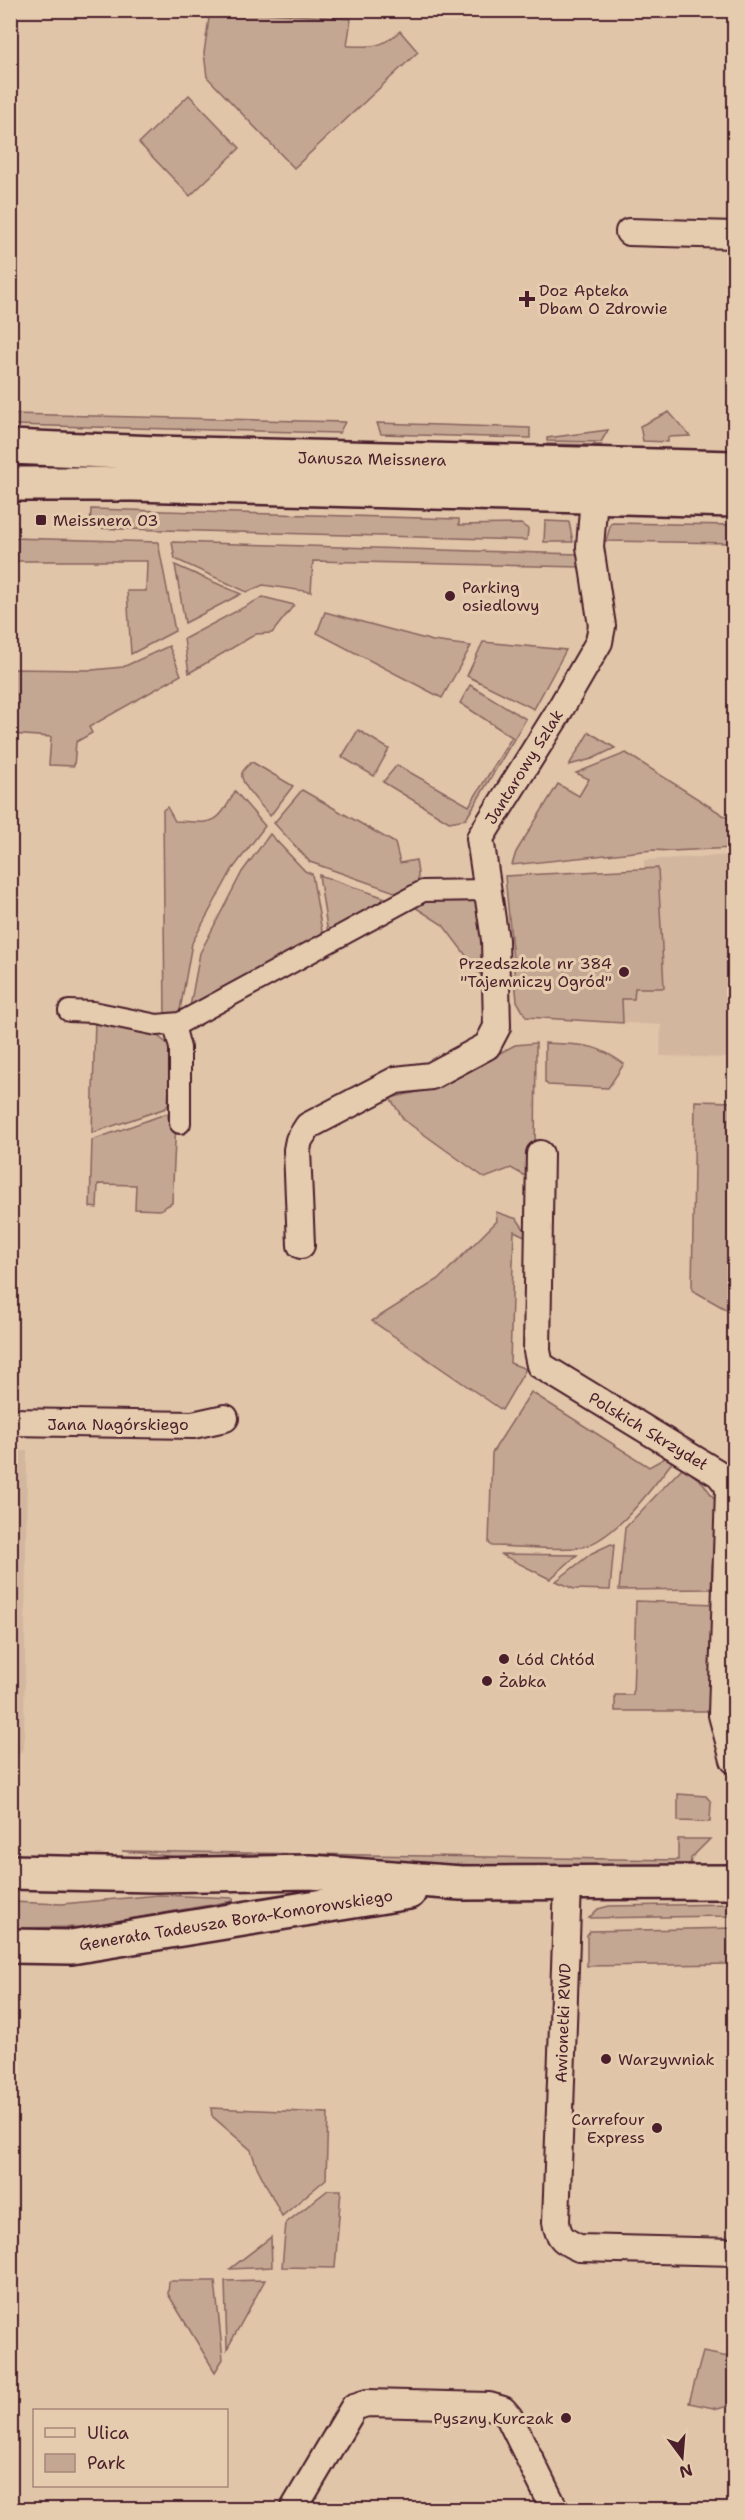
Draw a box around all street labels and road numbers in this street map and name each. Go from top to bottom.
street label: Janusza Meissnera [297,447,447,471]
street label: Jantarowy Szlak [480,705,568,829]
street label: Polskich Skrzydeł [585,1387,711,1475]
street label: Jana Nagórskiego [47,1414,189,1435]
street label: Generała Tadeusza Bora-Komorowskiego [78,1885,394,1955]
street label: Awionetki RWD [550,1963,576,2083]

